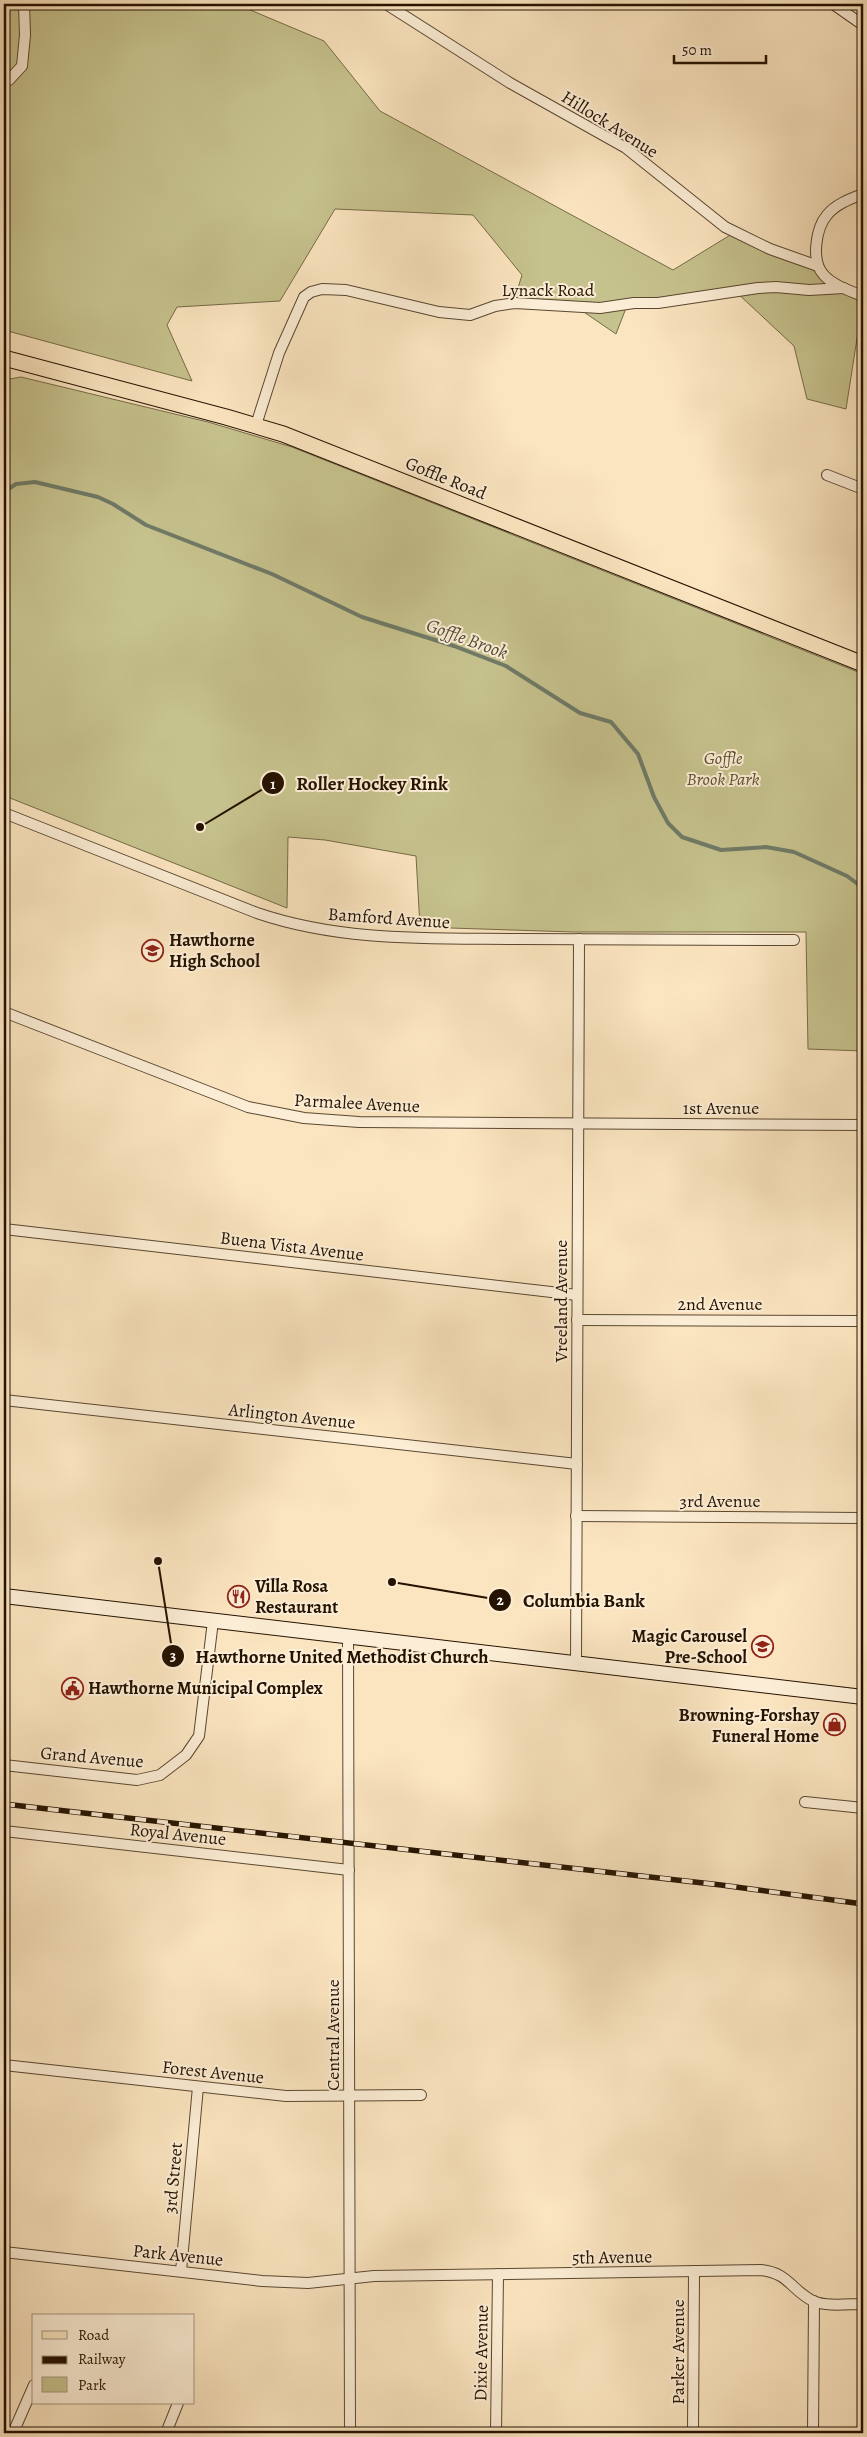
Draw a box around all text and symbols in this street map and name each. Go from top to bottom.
scale bar [674,32,767,64]
text: 50 m [682,40,712,60]
street label: Hillock Avenue [557,85,663,163]
street label: Lynack Road [502,278,595,302]
street label: Goffle Road [402,451,490,505]
water label: Goffle Brook [423,612,511,666]
park label: Goffle Brook Park [686,746,760,791]
callout: Roller Hockey Rink [261,766,457,800]
text: Roller Hockey Rink [296,771,448,797]
text: 1 [270,774,276,794]
street label: Bamford Avenue [327,902,451,934]
place label: Hawthorne High School [169,928,260,973]
school or university icon: Hawthorne High School [141,938,165,962]
street label: Parmalee Avenue [294,1088,420,1118]
street label: 1st Avenue [683,1096,759,1120]
street label: Buena Vista Avenue [219,1225,365,1267]
street label: Vreeland Avenue [549,1240,573,1363]
street label: 2nd Avenue [677,1292,763,1316]
street label: Arlington Avenue [226,1397,357,1435]
street label: 3rd Avenue [679,1489,761,1513]
place label: Villa Rosa Restaurant [254,1574,338,1619]
callout: Columbia Bank [488,1583,655,1617]
restaurant icon: Villa Rosa Restaurant [227,1584,251,1608]
text: Columbia Bank [523,1588,645,1614]
text: 2 [496,1590,504,1610]
place label: Magic Carousel Pre-School [632,1624,747,1669]
school or university icon: Magic Carousel Pre-School [751,1634,775,1658]
callout: Hawthorne United Methodist Church [161,1639,499,1673]
text: Hawthorne United Methodist Church [195,1644,489,1670]
text: 3 [170,1646,176,1666]
public building icon: Hawthorne Municipal Complex [60,1676,84,1700]
place label: Hawthorne Municipal Complex [88,1676,323,1700]
place label: Browning-Forshay Funeral Home [678,1703,820,1748]
shop icon: Browning-Forshay Funeral Home [823,1713,847,1737]
street label: Grand Avenue [39,1741,145,1773]
street label: Royal Avenue [129,1817,227,1851]
street label: Central Avenue [321,1979,345,2091]
street label: Forest Avenue [161,2055,265,2089]
street label: 3rd Street [158,2141,188,2215]
street label: Park Avenue [132,2238,224,2272]
street label: 5th Avenue [572,2244,652,2270]
street label: Parker Avenue [666,2299,690,2405]
street label: Dixie Avenue [468,2305,494,2401]
legend [32,2314,195,2404]
text: Road [78,2325,110,2345]
text: Railway [78,2349,126,2369]
text: Park [78,2375,107,2395]

